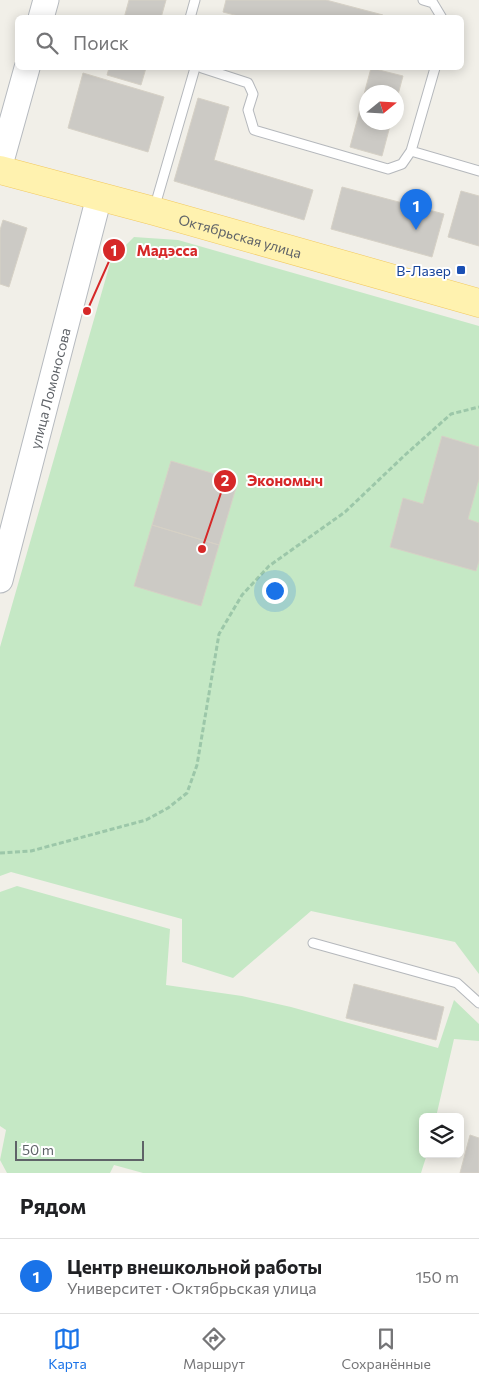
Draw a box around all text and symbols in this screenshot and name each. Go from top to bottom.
search box [15,15,464,70]
icon: search [33,29,61,57]
text: Поиск [73,31,129,54]
north arrow [359,85,404,130]
pin: 1 [400,189,432,230]
street label: Октябрьская улица [177,210,304,261]
callout: Мадэсса [101,235,207,265]
text: 1 [111,241,117,259]
text: Мадэсса [136,241,198,259]
place label: В-Лазер [396,262,451,279]
marker: В-Лазер [455,264,467,276]
street label: улица Ломоносова [26,326,73,451]
callout: Экономыч [212,466,333,496]
text: 2 [221,471,229,489]
text: Экономыч [247,471,323,489]
your location [262,578,288,604]
map controls [419,1113,464,1158]
button: layers [419,1113,464,1158]
scale bar [15,1138,144,1161]
text: 50 m [22,1141,54,1158]
text: Рядом [20,1193,86,1218]
text: Центр внешкольной работы [67,1255,322,1278]
text: 1 [32,1267,40,1286]
text: 150 m [416,1267,459,1286]
text: Университет · Октябрьская улица [67,1278,317,1297]
tab: Карта [48,1325,87,1372]
tab: Маршрут [183,1325,245,1372]
tab: Сохранённые [341,1325,431,1372]

